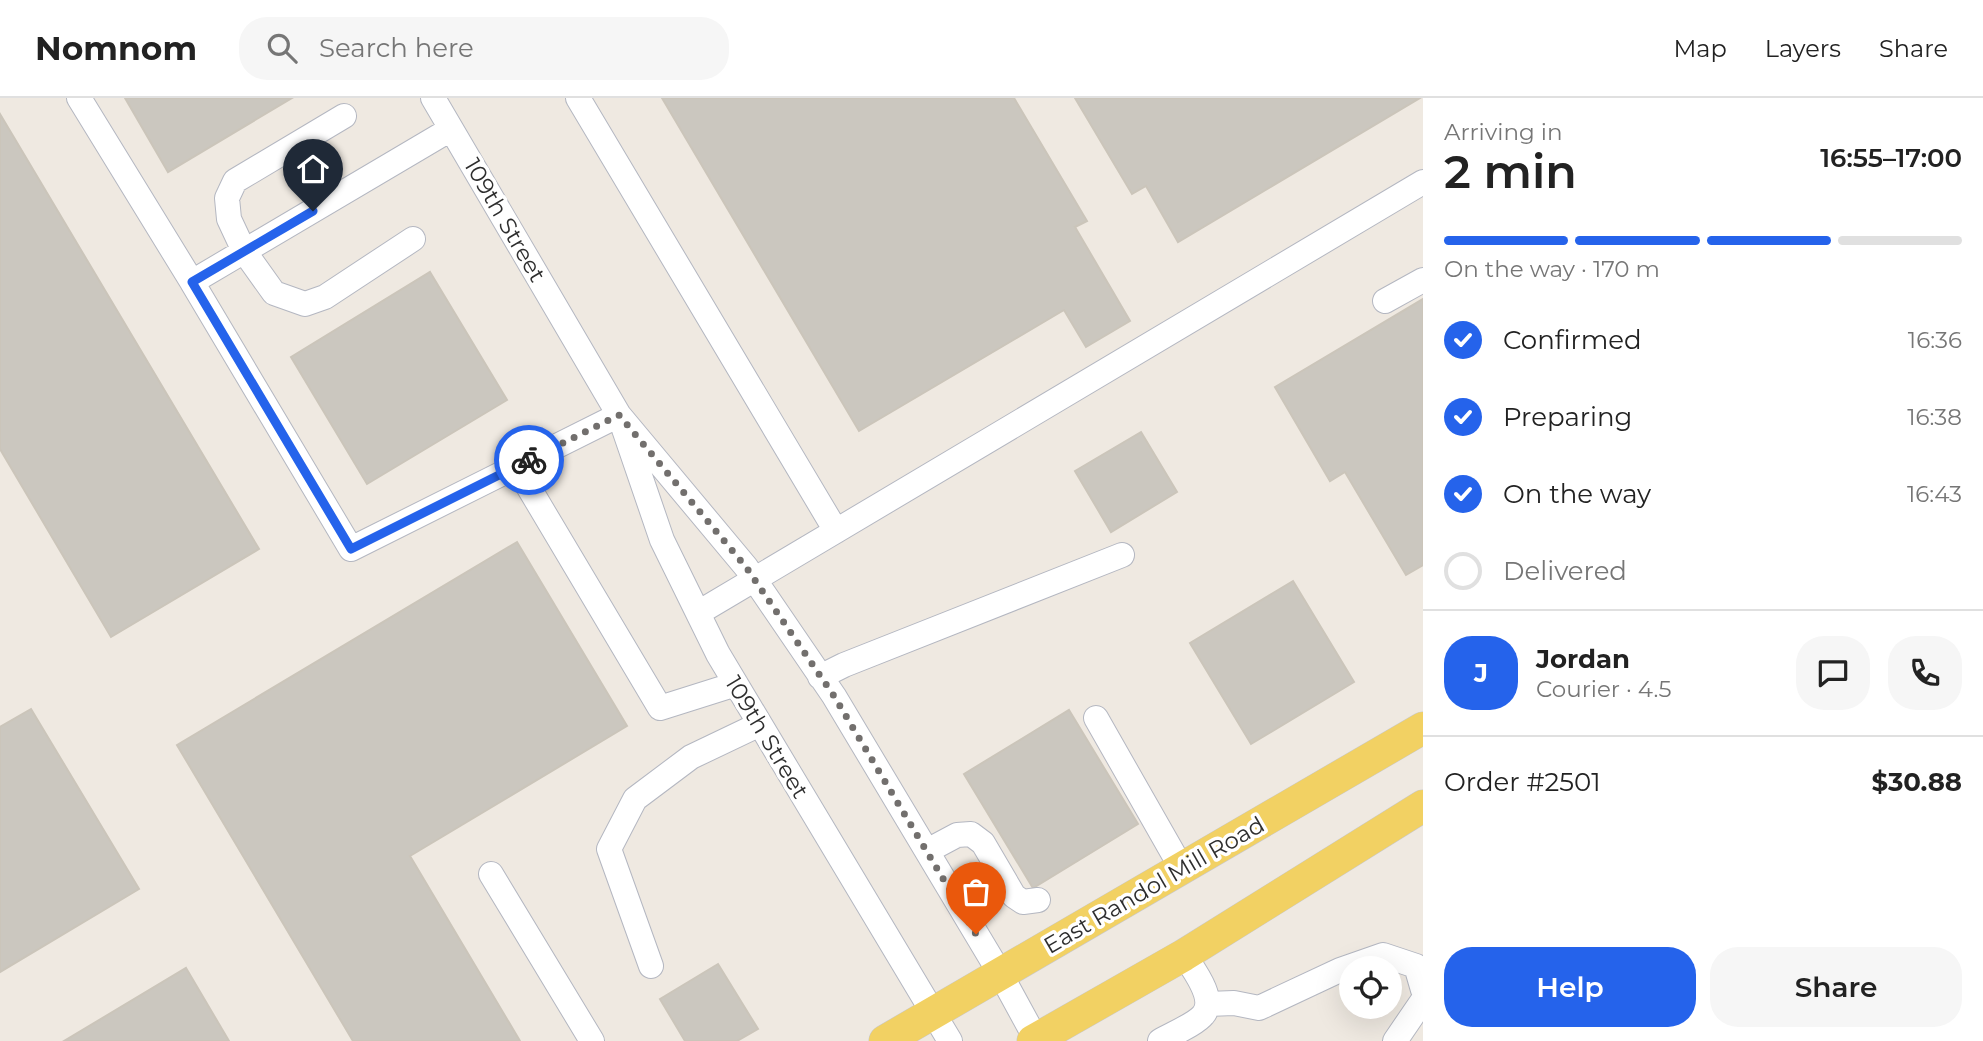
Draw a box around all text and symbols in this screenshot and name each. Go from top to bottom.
search box [239,17,729,80]
text: Nomnom [35,28,197,68]
icon: search [263,29,301,67]
text: Search here [319,32,474,64]
text: Map [1673,34,1727,63]
text: Layers [1765,34,1841,63]
text: Share [1879,34,1948,63]
text: Arriving in [1444,118,1563,146]
pin [283,139,343,211]
text: 16:55–17:00 [1820,142,1962,174]
text: 2 min [1444,143,1577,200]
icon: home [294,150,332,188]
street label: 109th Street [458,153,552,287]
text: On the way · 170 m [1444,255,1660,283]
icon: check [1444,321,1482,359]
text: Confirmed [1503,324,1642,356]
text: 16:36 [1908,326,1962,354]
icon: check [1444,398,1482,436]
text: Preparing [1503,401,1632,433]
text: 16:38 [1907,403,1962,431]
courier [494,425,564,495]
icon: bike [510,441,548,479]
icon: check [1444,475,1482,513]
text: On the way [1503,478,1651,510]
text: 16:43 [1907,480,1962,508]
text: Delivered [1503,555,1627,587]
button: chat [1796,636,1870,710]
button: phone [1888,636,1962,710]
text: Jordan [1536,643,1630,675]
text: J [1474,657,1488,689]
street label: 109th Street [719,671,815,803]
text: Courier · 4.5 [1536,675,1671,703]
text: Order #2501 [1444,766,1601,798]
text: $30.88 [1871,766,1962,798]
street label: East Randol Mill Road [1039,810,1269,960]
pin [946,862,1006,934]
icon: bag [957,873,995,911]
button: Help [1444,947,1696,1027]
button: Share [1710,947,1962,1027]
map controls [1339,956,1402,1019]
button: locate [1339,956,1402,1019]

